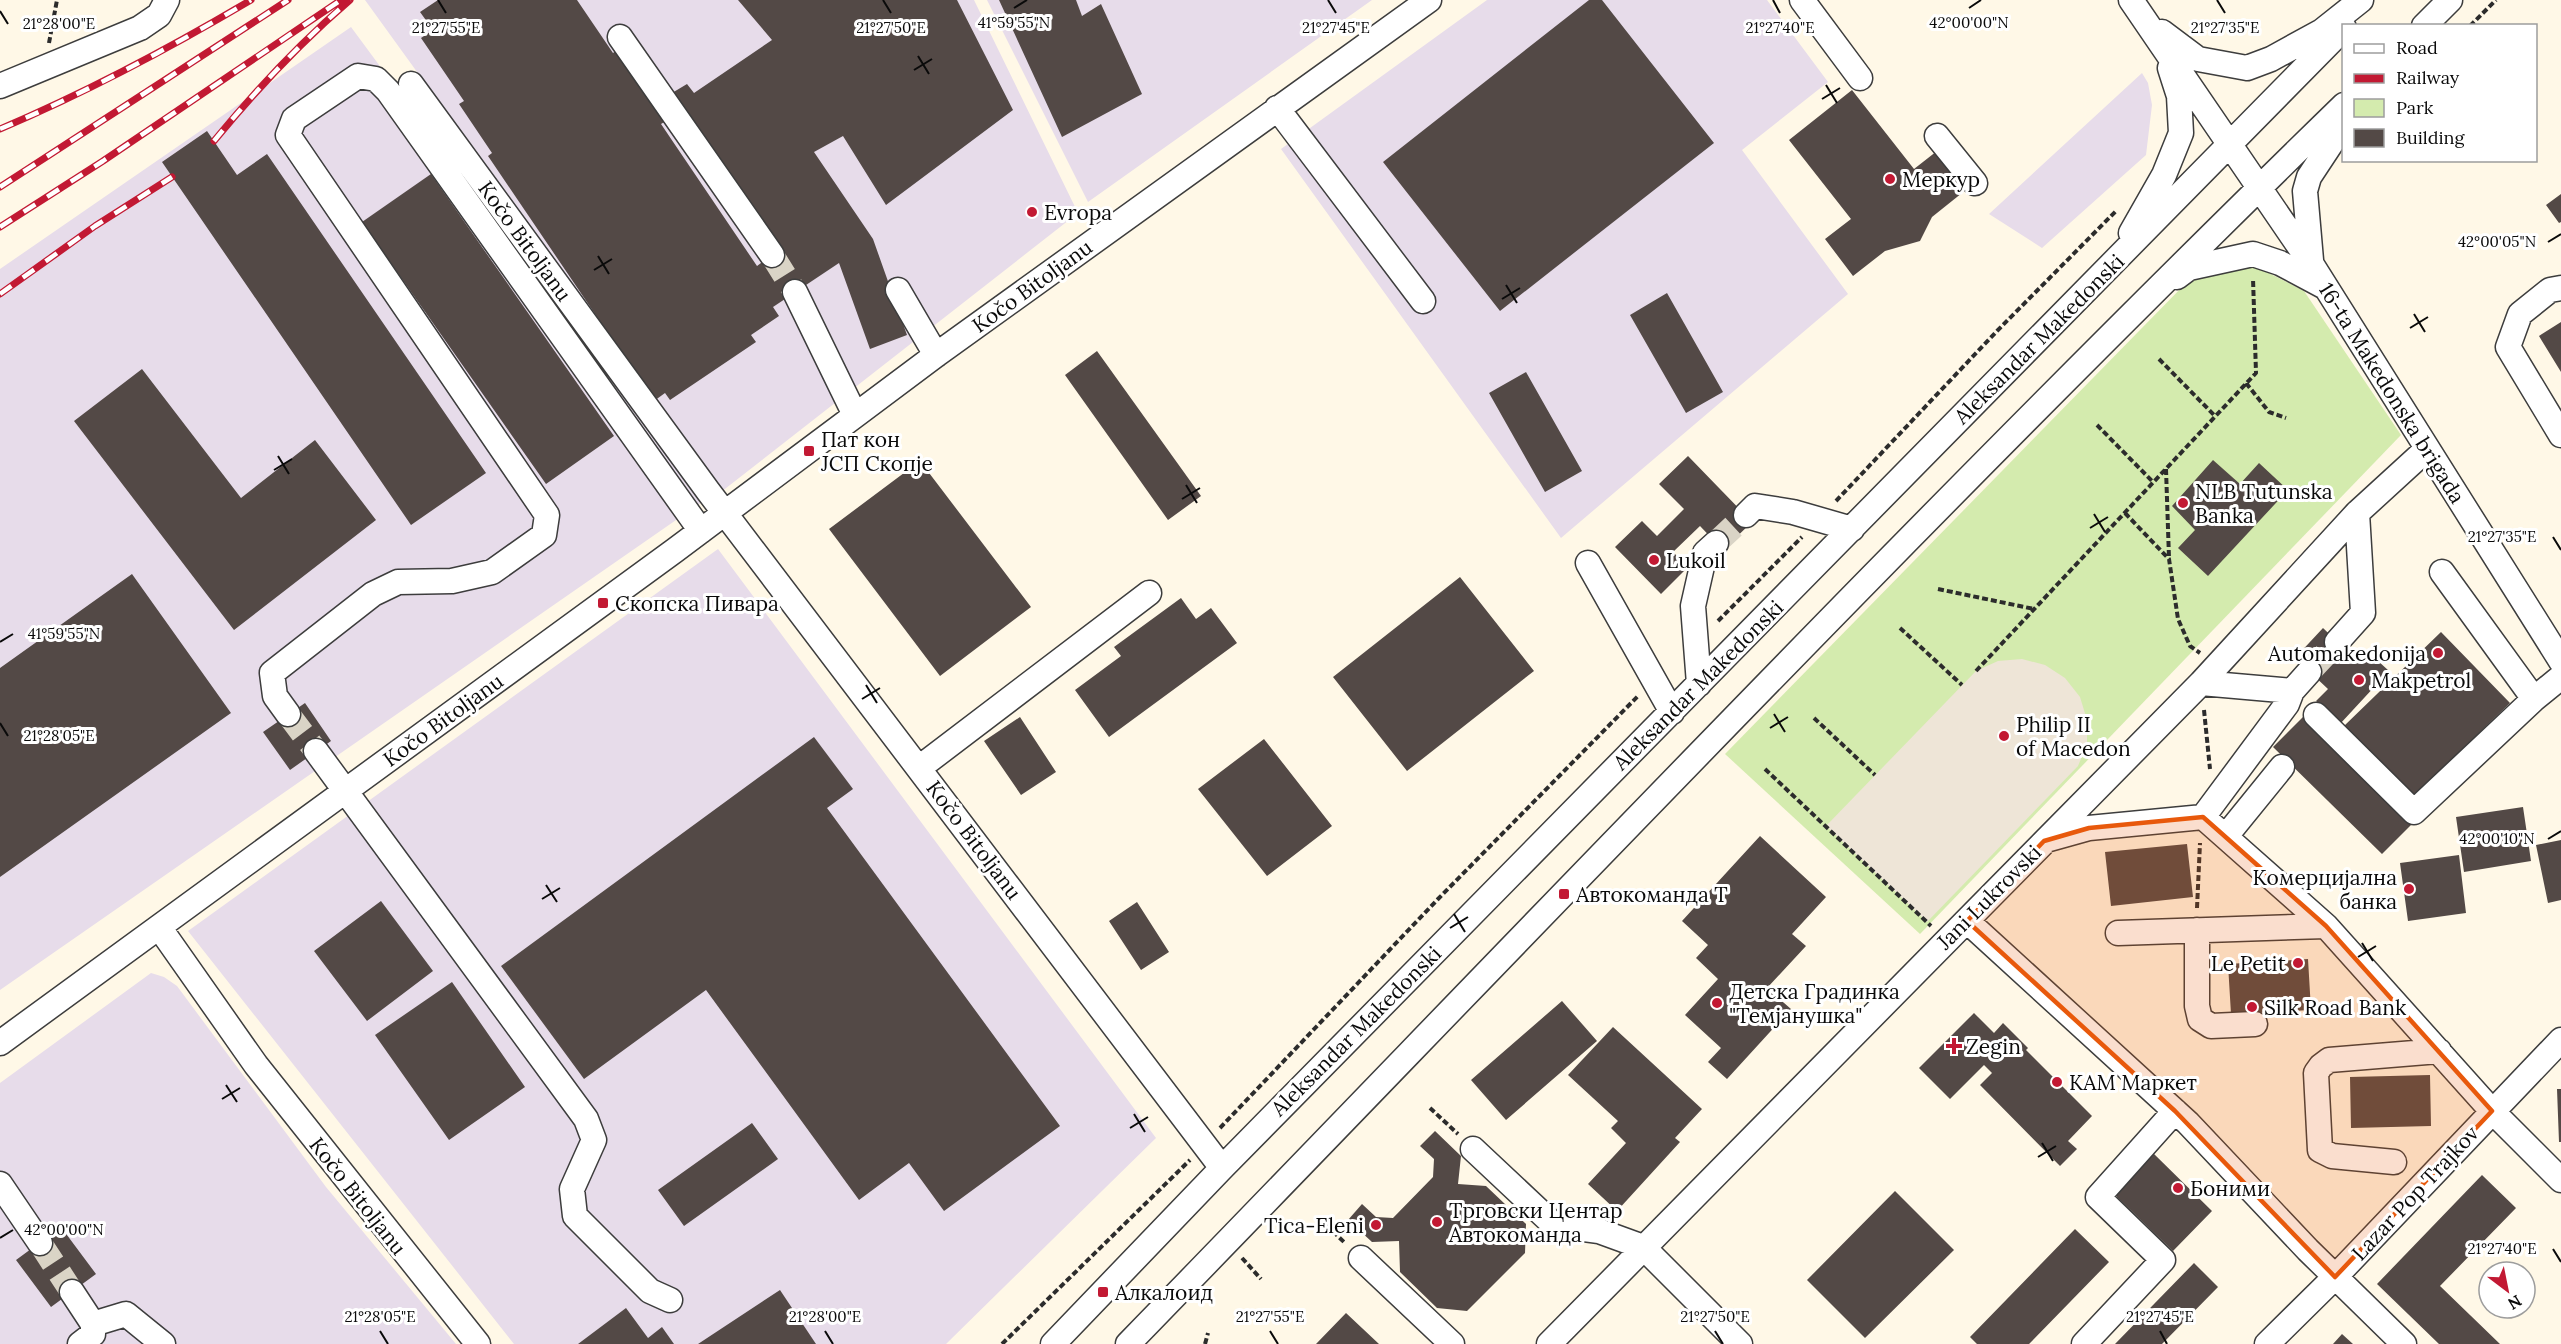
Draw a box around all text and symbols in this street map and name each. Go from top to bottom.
text: 41°59'55"N [978,13,1050,32]
text: 42°00'00"N [1929,13,2009,32]
text: 21°28'00"E [23,14,95,33]
text: 21°27'55"E [412,18,480,37]
text: 21°27'50"E [856,18,926,37]
text: 21°27'45"E [1302,18,1370,37]
text: 21°27'40"E [1746,18,1814,37]
text: 21°27'35"E [2191,18,2259,37]
legend [2342,24,2537,162]
text: Road [2396,36,2438,59]
text: Railway [2396,66,2460,89]
text: Park [2396,96,2434,119]
text: Building [2396,126,2466,149]
place label: Меркур [1902,166,1980,193]
marker: Меркур [1883,172,1897,186]
street label: Kočo Bitoljanu [472,176,578,306]
place label: Evropa [1044,199,1112,226]
marker: Evropa [1025,205,1039,219]
text: 42°00'05"N [2458,232,2536,251]
street label: Kočo Bitoljanu [967,233,1097,339]
street label: Aleksandar Makedonski [1947,248,2130,431]
street label: 16-ta Makedonska brigada [2313,278,2471,508]
place label: Пат кон ЈСП Скопје [820,426,933,477]
marker: Пат кон ЈСП Скопје [802,444,816,458]
place label: NLB Tutunska Banka [2195,478,2333,529]
marker: NLB Tutunska Banka [2176,496,2190,510]
text: 21°27'35"E [2468,527,2536,546]
place label: Lukoil [1666,547,1726,574]
marker: Lukoil [1647,553,1661,567]
place label: Скопска Пивара [615,590,779,617]
street label: Aleksandar Makedonski [1606,594,1789,777]
marker: Скопска Пивара [596,596,610,610]
text: 41°59'55"N [28,624,100,643]
place label: Automakedonija [2267,640,2426,667]
marker: Automakedonija [2431,646,2445,660]
street label: Kočo Bitoljanu [378,667,508,773]
place label: Makpetrol [2371,667,2471,694]
marker: Makpetrol [2352,673,2366,687]
place label: Philip II of Macedon [2016,711,2131,762]
text: 21°28'05"E [23,726,95,745]
marker: Philip II of Macedon [1997,729,2011,743]
street label: Kočo Bitoljanu [920,775,1028,905]
text: 42°00'10"N [2459,829,2535,848]
street label: Jani Lukrovski [1930,839,2047,956]
place label: Комерцијална банка [2253,864,2397,915]
place label: Автокоманда Т [1575,881,1728,908]
marker: Комерцијална банка [2402,882,2416,896]
marker: Автокоманда Т [1557,887,1571,901]
street label: Aleksandar Makedonski [1264,940,1447,1123]
place label: Le Petit [2211,950,2287,977]
marker: Le Petit [2291,956,2305,970]
place label: Детска Градинка "Темјанушка" [1729,978,1900,1029]
place label: Silk Road Bank [2264,994,2407,1021]
marker: Детска Градинка "Темјанушка" [1710,996,1724,1010]
marker: Silk Road Bank [2245,1000,2259,1014]
place label: Zegin [1966,1033,2021,1060]
marker: Zegin [1947,1039,1961,1053]
place label: КАМ Маркет [2069,1069,2197,1096]
marker: КАМ Маркет [2050,1075,2064,1089]
street label: Lazar Pop Trajkov [2346,1120,2485,1266]
street label: Kočo Bitoljanu [304,1132,412,1260]
place label: Боними [2190,1175,2270,1202]
marker: Боними [2171,1181,2185,1195]
place label: Трговски Центар Автокоманда [1448,1197,1623,1248]
place label: Tica-Eleni [1264,1212,1364,1239]
marker: Трговски Центар Автокоманда [1430,1215,1444,1229]
marker: Tica-Eleni [1369,1218,1383,1232]
text: 42°00'00"N [24,1220,104,1239]
text: 21°27'40"E [2468,1239,2536,1258]
north arrow [2477,1260,2537,1320]
place label: Алкалоид [1114,1279,1213,1306]
marker: Алкалоид [1096,1285,1110,1299]
text: N [2504,1291,2525,1314]
text: 21°28'05"E [344,1307,416,1326]
text: 21°28'00"E [789,1307,861,1326]
text: 21°27'55"E [1236,1307,1304,1326]
text: 21°27'50"E [1680,1307,1750,1326]
text: 21°27'45"E [2126,1307,2194,1326]

